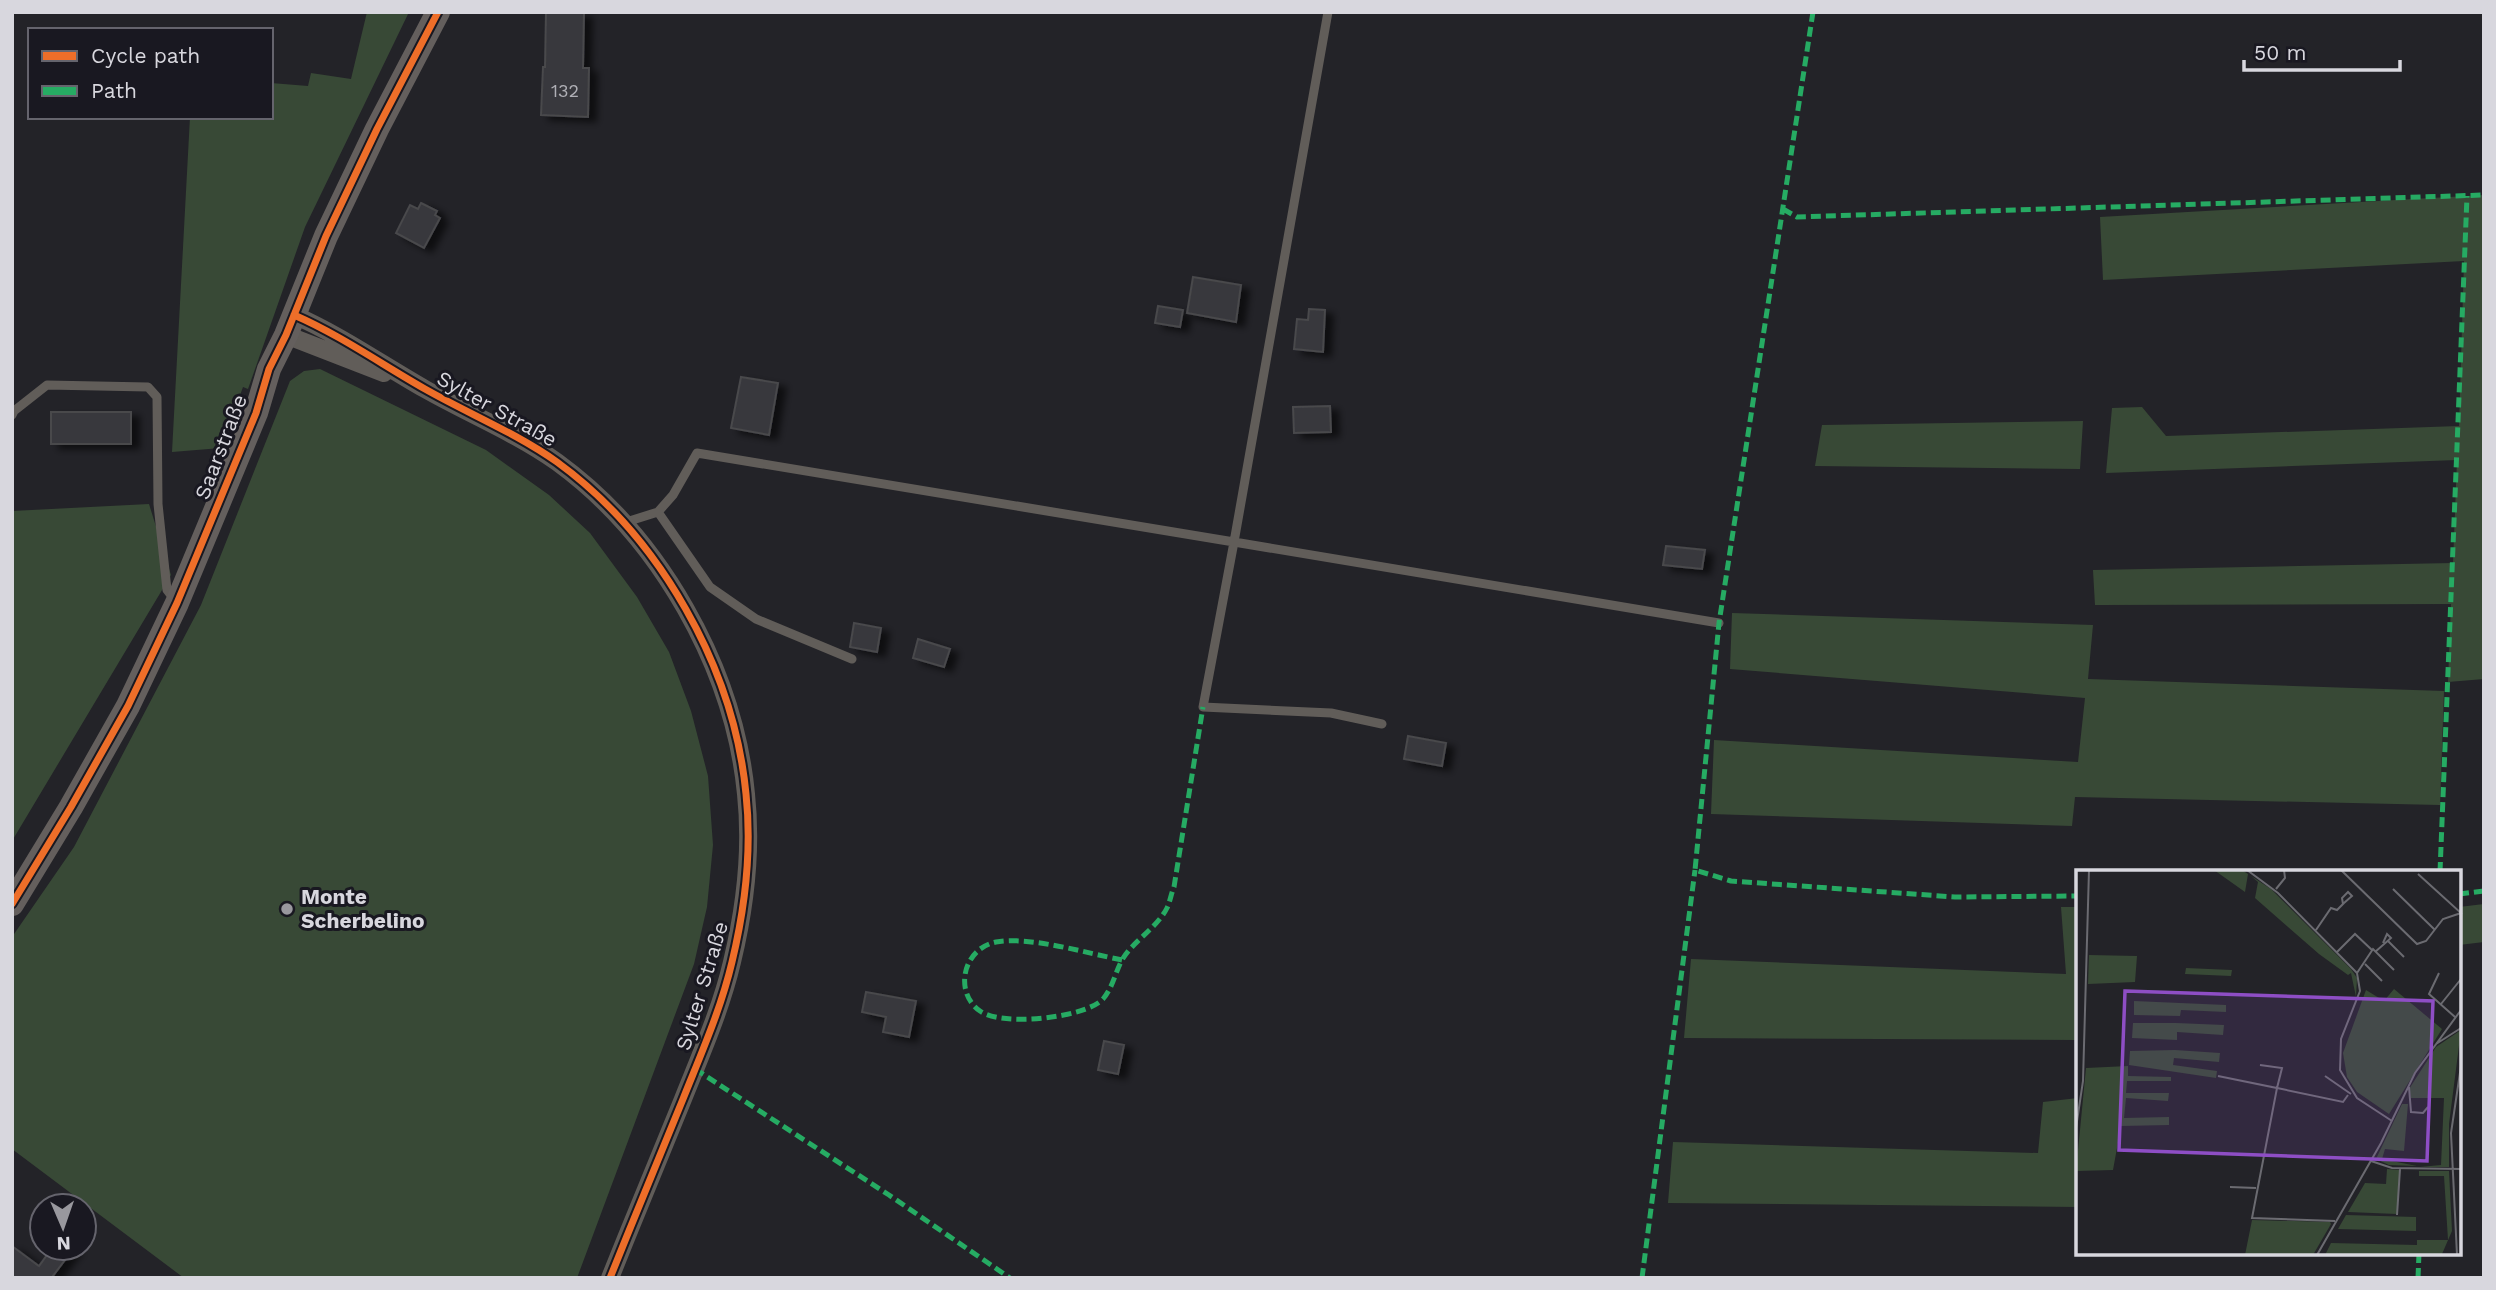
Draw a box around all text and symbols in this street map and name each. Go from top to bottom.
legend [28,28,273,119]
scale bar [2244,28,2400,72]
text: 50 m [2254,40,2306,65]
text: Cycle path [91,43,200,68]
text: Path [91,78,137,103]
house number: 132 [551,80,579,101]
street label: Sylter Straße [433,365,562,452]
street label: Saarstraße [189,391,252,503]
inset map [2076,870,2461,1255]
place label: Monte Scherbelino [301,884,425,933]
marker: Monte Scherbelino [279,901,295,917]
street label: Sylter Straße [670,918,733,1053]
north arrow [28,1192,98,1262]
text: N [56,1232,71,1255]

